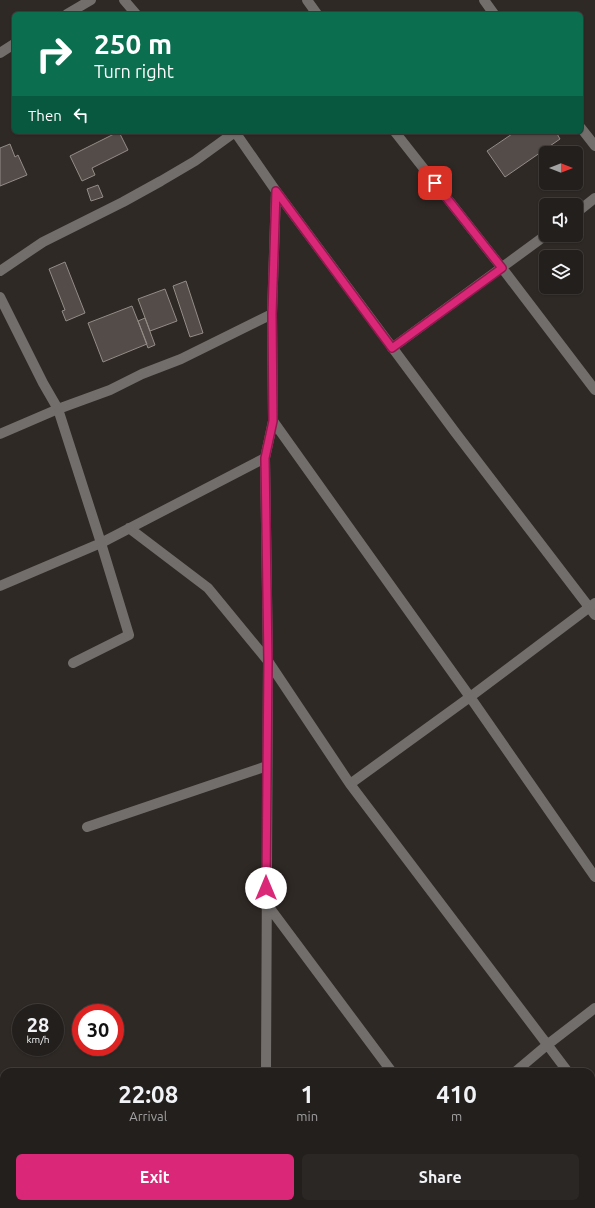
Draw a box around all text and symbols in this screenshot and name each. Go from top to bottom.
icon: right [28,28,80,80]
text: 250 m [94,28,172,59]
text: Turn right [94,61,174,81]
icon: left [70,104,92,126]
text: Then [28,107,62,124]
north arrow [539,146,583,190]
map controls [539,146,583,294]
pin [418,166,452,200]
icon: arrive [424,172,446,194]
button: sound [539,198,583,242]
button: layers [539,250,583,294]
position arrow [245,867,287,909]
speed limit sign: 30 [72,1004,124,1056]
text: 28 [27,1013,49,1036]
text: km/h [26,1034,50,1045]
text: 22:08 [118,1081,178,1108]
text: 1 [300,1081,314,1108]
text: 410 [436,1081,477,1108]
text: Arrival [129,1109,167,1123]
text: min [296,1109,318,1123]
text: m [451,1109,462,1123]
button: Exit [16,1154,294,1200]
button: Share [302,1154,579,1200]

